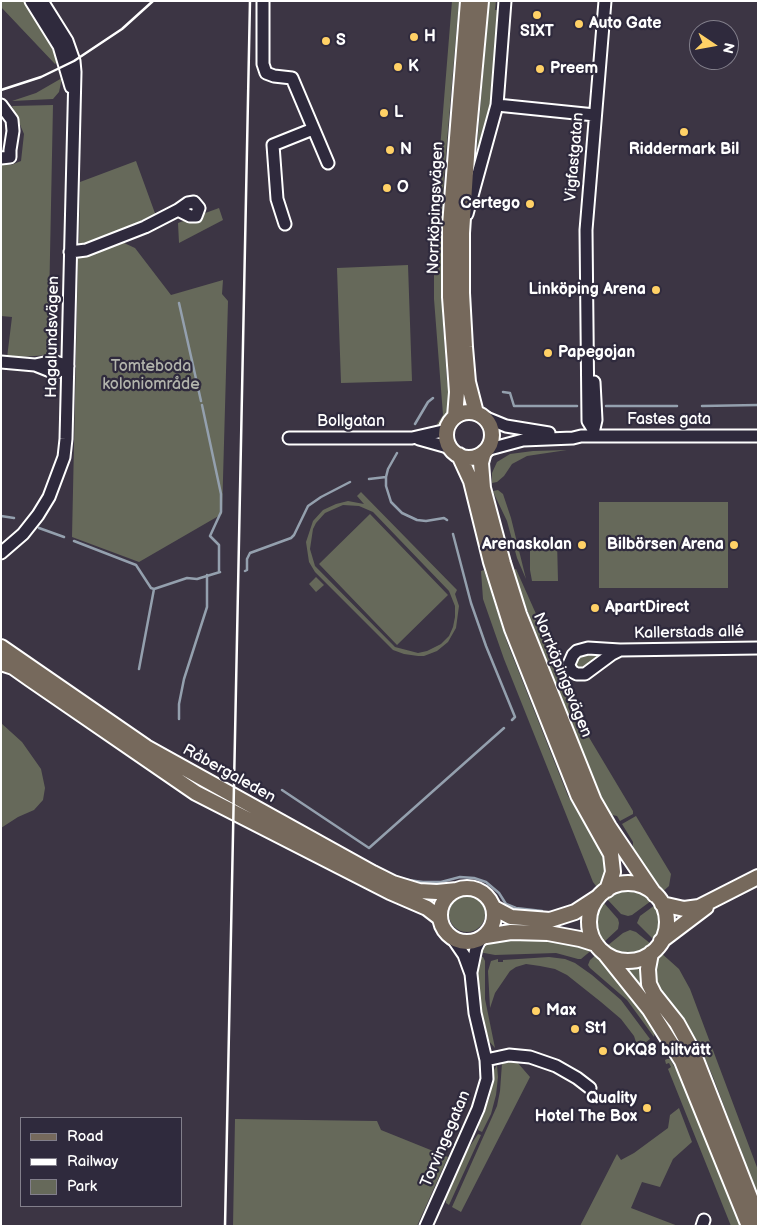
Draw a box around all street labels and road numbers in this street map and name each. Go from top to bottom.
street label: Vigfastgatan [562,112,588,202]
street label: Norrköpingsvägen [424,141,448,275]
street label: Hagalundsvägen [42,276,64,398]
street label: Fastes gata [627,410,711,430]
street label: Bollgatan [317,412,385,432]
street label: Norrköpingsvägen [528,610,596,740]
street label: Kallerstads allé [634,622,744,644]
street label: Råbergaleden [179,741,279,807]
street label: Torvingegatan [417,1088,475,1190]

